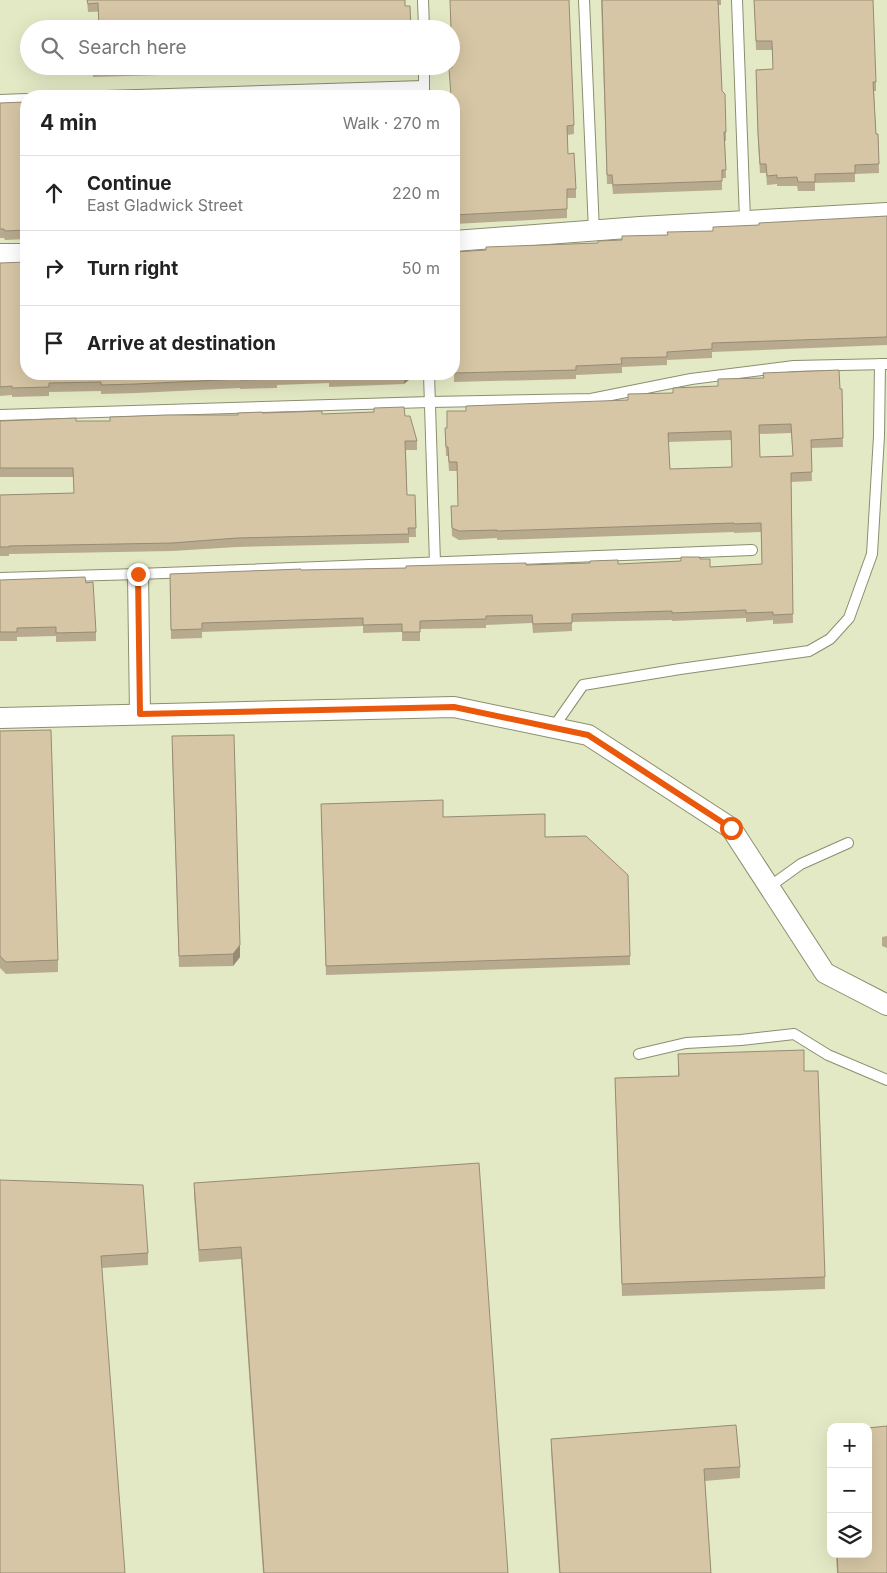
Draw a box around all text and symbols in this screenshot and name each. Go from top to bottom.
search box [20,20,460,75]
icon: search [38,34,66,62]
text: Search here [78,36,187,59]
text: 4 min [40,110,97,135]
text: Walk · 270 m [343,113,440,133]
text: Continue [87,172,172,195]
icon: ahead [40,179,68,207]
text: 220 m [392,183,440,203]
text: East Gladwick Street [87,195,243,215]
icon: right [40,254,68,282]
text: Turn right [87,257,178,280]
text: 50 m [402,258,440,278]
icon: arrive [40,329,68,357]
text: Arrive at destination [87,332,276,355]
route end [127,563,150,586]
route start [720,817,743,840]
map controls [827,1423,872,1558]
button: + [827,1423,872,1468]
button: − [827,1468,872,1513]
button: layers [827,1513,872,1558]

